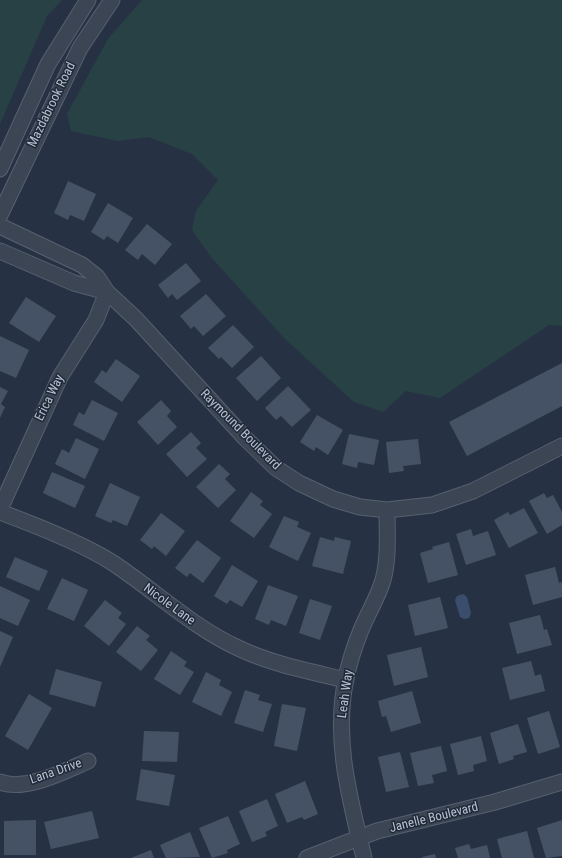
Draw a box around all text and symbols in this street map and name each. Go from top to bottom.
street label: Mazdabrook Road [25,60,79,150]
street label: Erica Way [32,372,68,424]
street label: Raymound Boulevard [196,386,284,474]
street label: Nicole Lane [140,581,198,629]
street label: Leah Way [335,669,357,719]
street label: Lana Drive [28,756,84,788]
street label: Janelle Boulevard [388,799,480,837]

